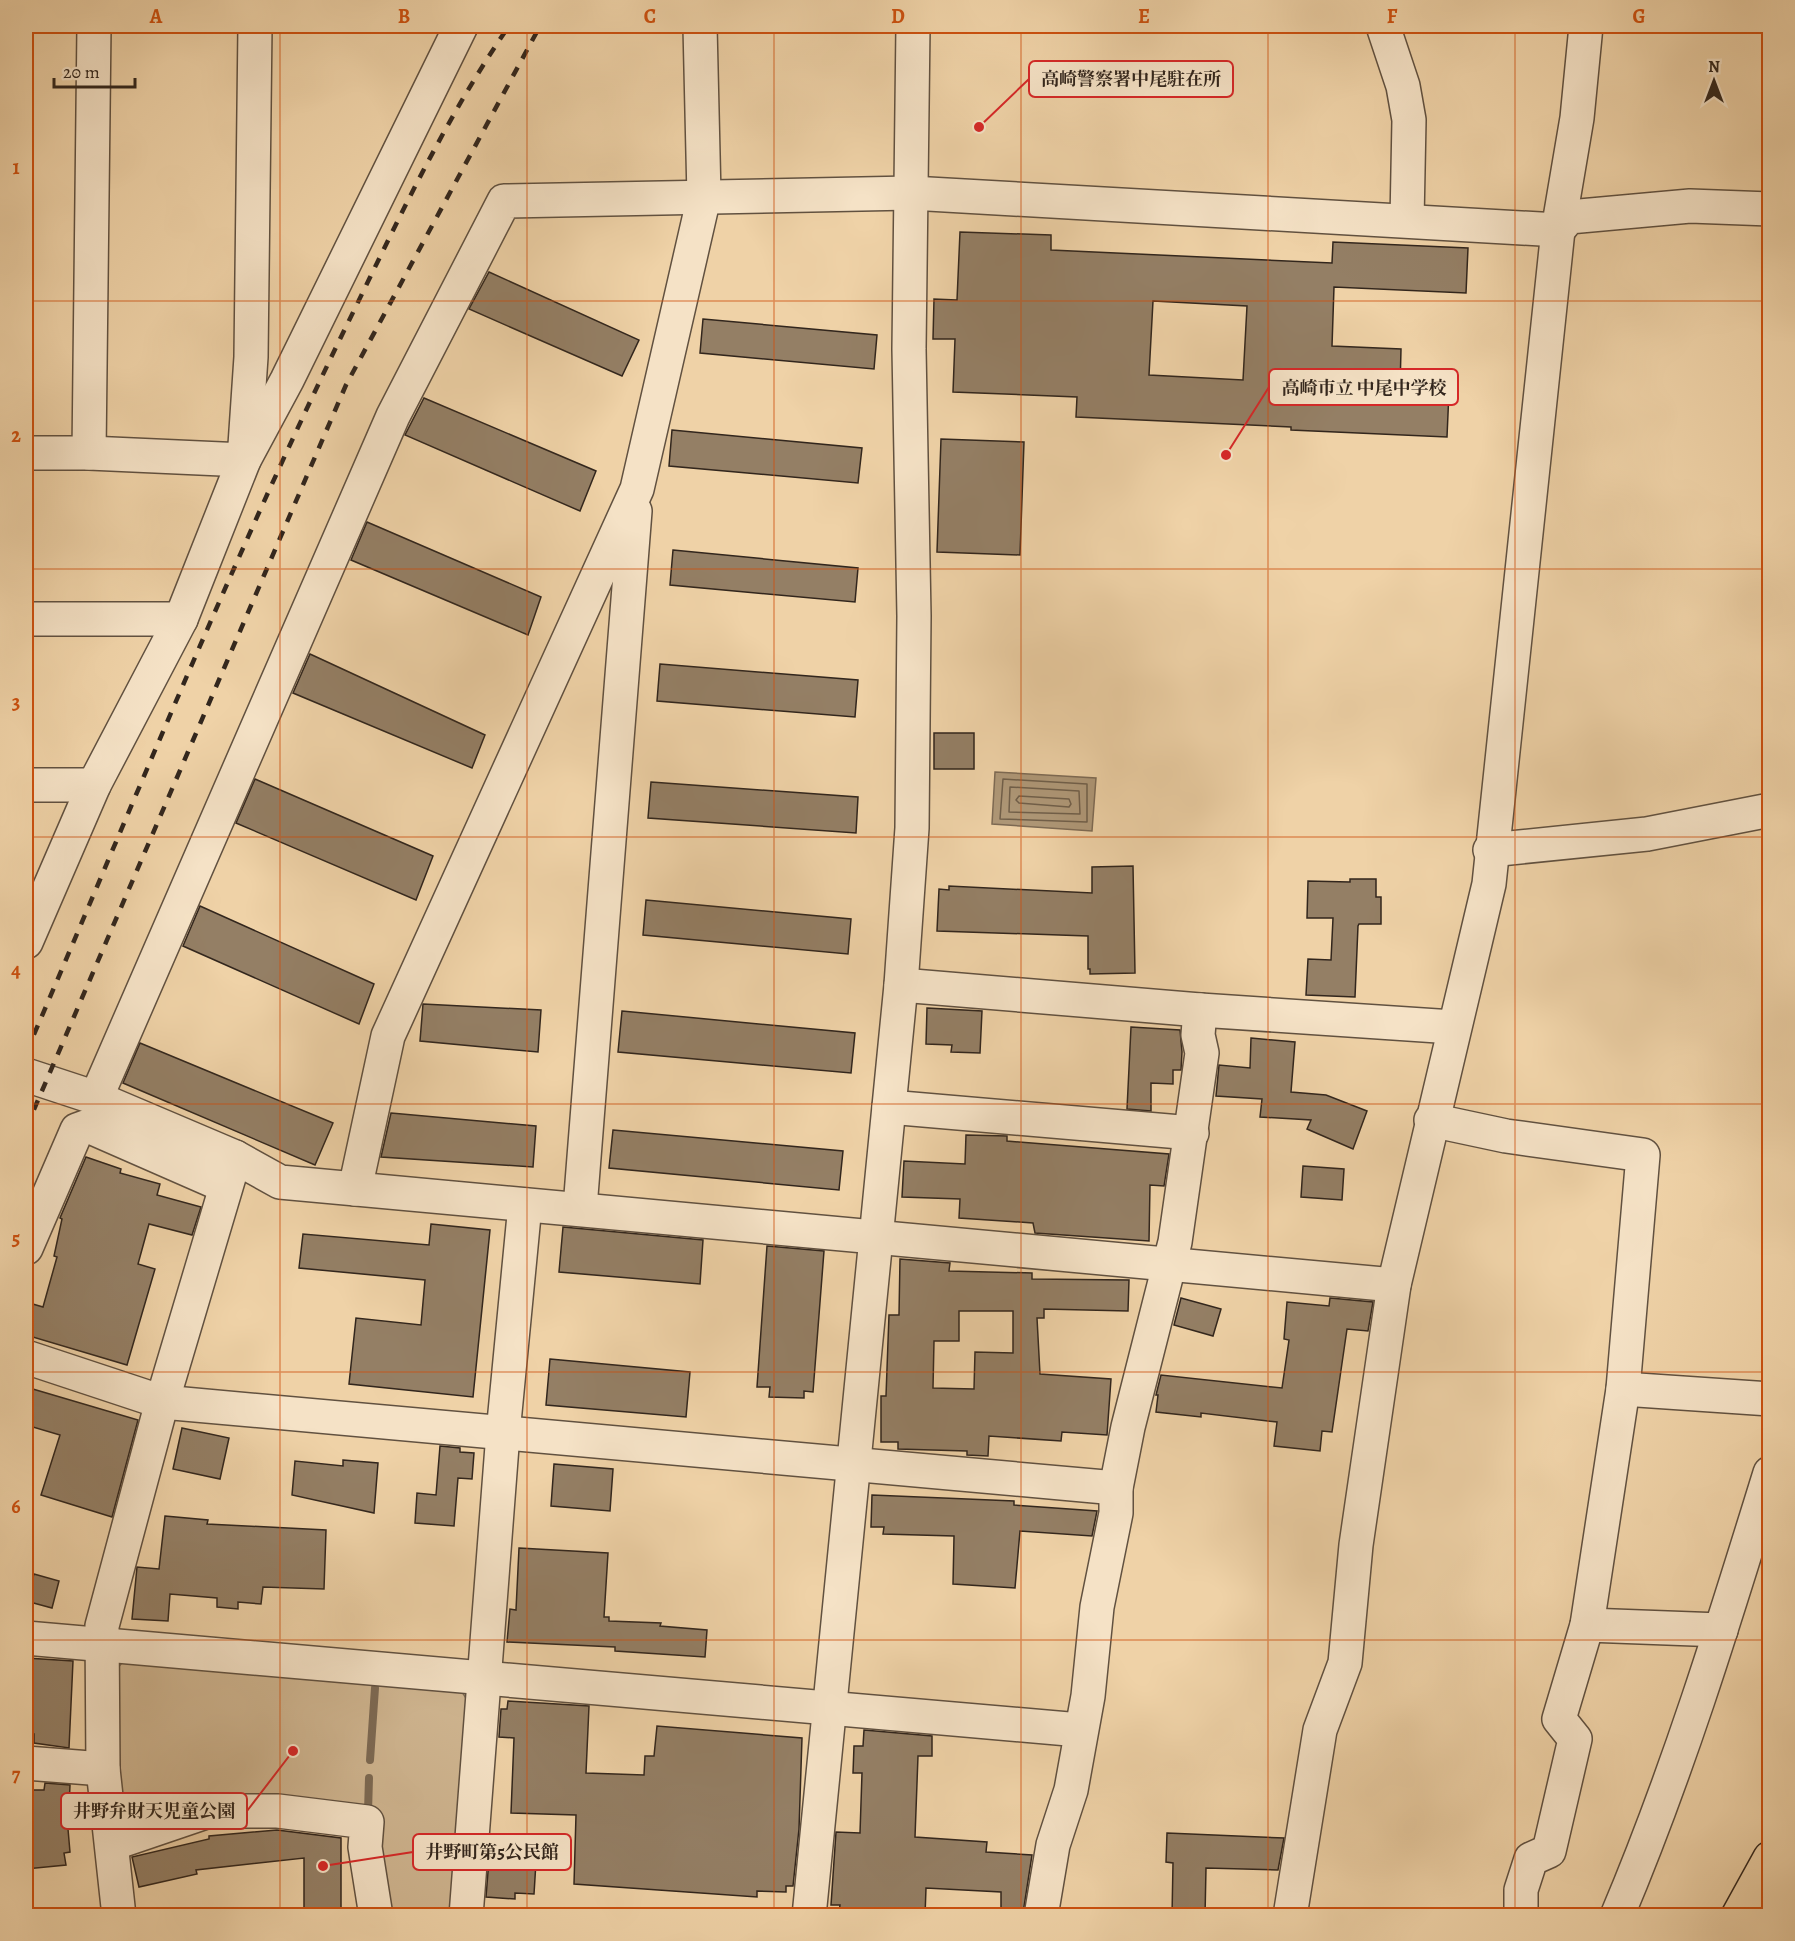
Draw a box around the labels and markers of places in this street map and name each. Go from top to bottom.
callout: 高崎警察署中尾駐在所 [1029,61,1233,97]
callout: 高崎市立 中尾中学校 [1269,369,1458,405]
callout: 井野弁財天児童公園 [61,1793,247,1829]
callout: 井野町第5公民館 [413,1834,571,1870]

